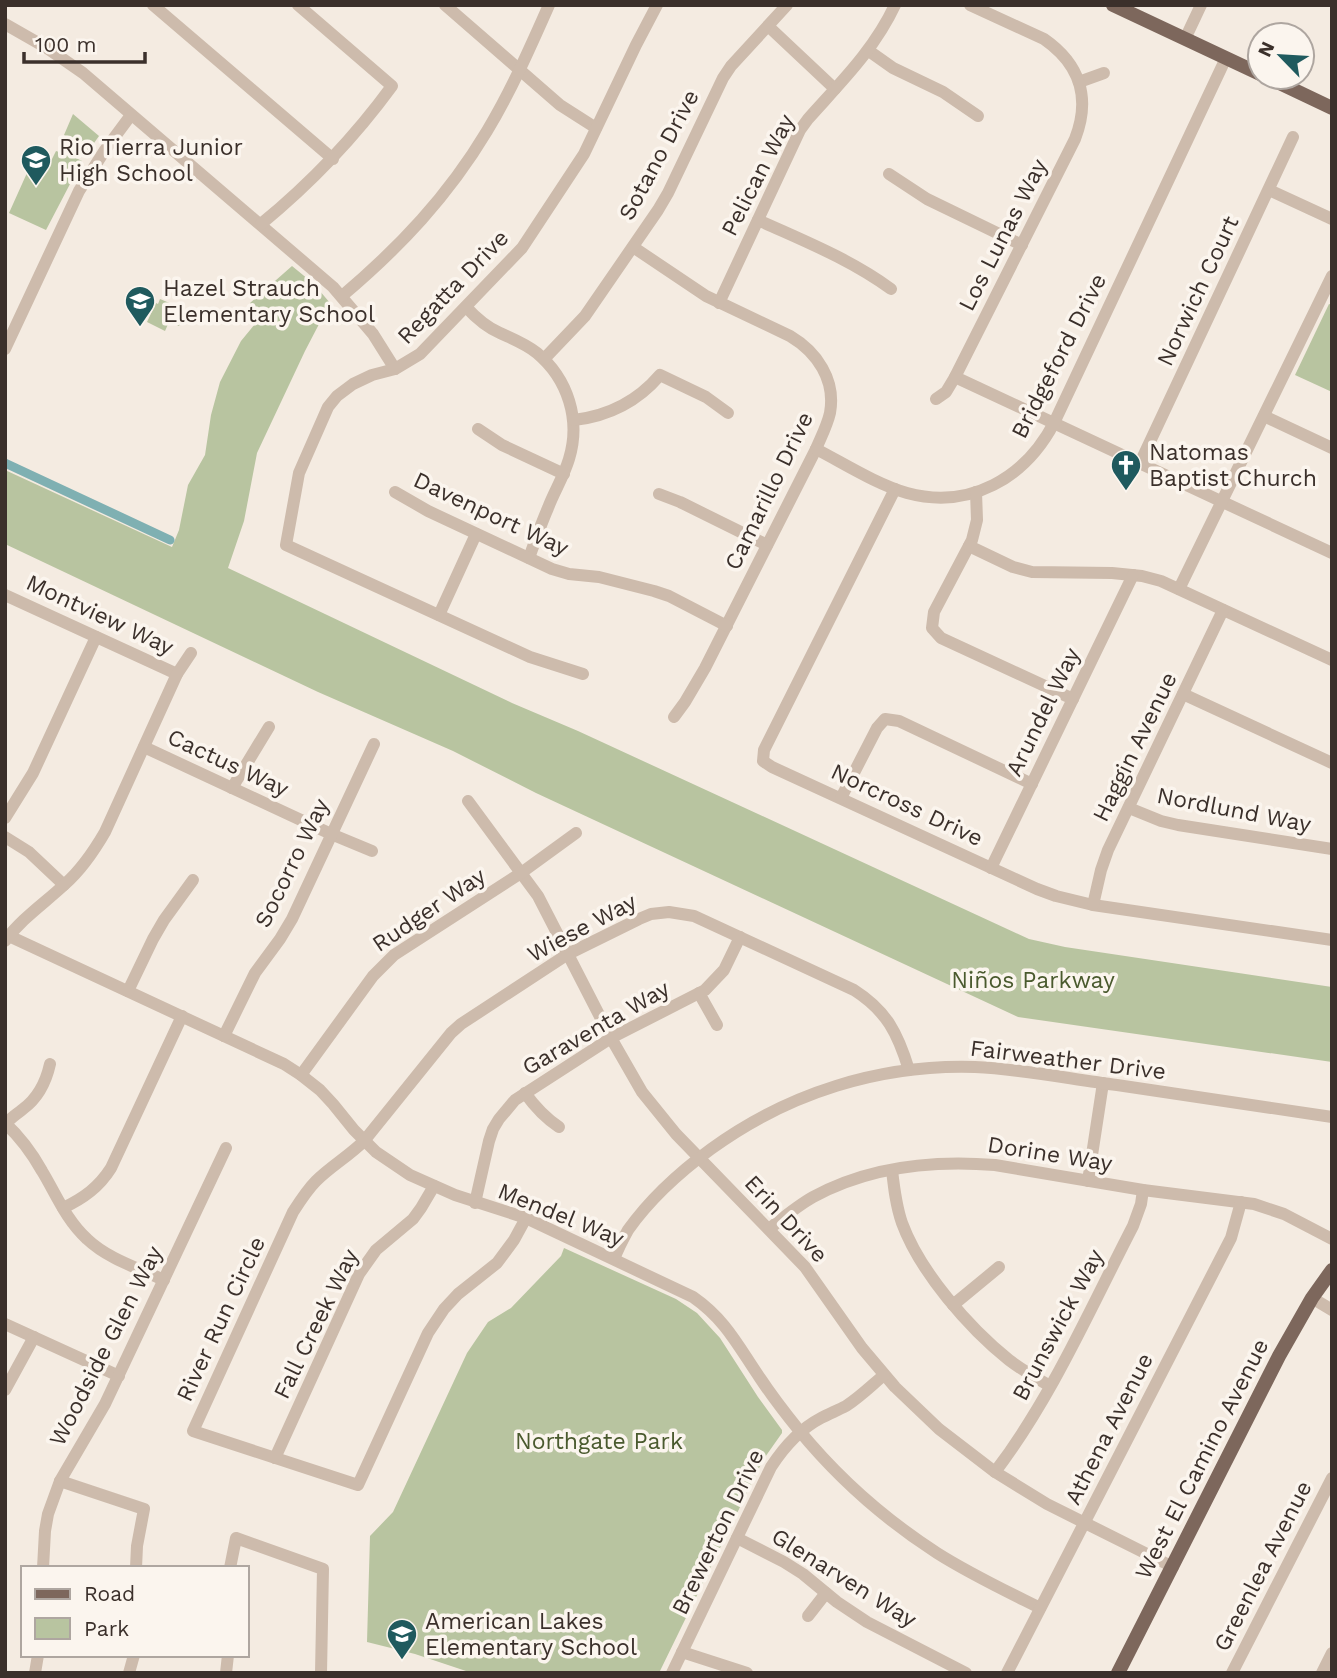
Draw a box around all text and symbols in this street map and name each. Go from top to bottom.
scale bar [24,21,145,65]
north arrow [1246,21,1316,91]
text: 100 m [35,32,97,57]
text: N [1253,38,1279,60]
street label: Sotano Drive [613,85,705,225]
street label: Pelican Way [716,109,800,240]
place label: Rio Tierra Junior High School [59,134,243,187]
school or university icon: Rio Tierra Junior High School [19,143,53,187]
street label: Los Lunas Way [953,154,1053,316]
street label: Norwich Court [1151,211,1245,370]
street label: Regatta Drive [392,224,514,350]
street label: Bridgeford Drive [1006,269,1112,443]
place label: Hazel Strauch Elementary School [163,275,375,328]
school or university icon: Hazel Strauch Elementary School [123,284,157,328]
street label: Camarillo Drive [719,408,819,574]
place label: Natomas Baptist Church [1149,439,1317,492]
church icon: Natomas Baptist Church [1109,448,1143,492]
street label: Davenport Way [409,466,573,562]
street label: Montview Way [22,569,178,661]
street label: Arundel Way [1000,643,1086,781]
street label: Haggin Avenue [1087,668,1183,826]
street label: Cactus Way [163,723,293,803]
street label: Norcross Drive [827,758,987,852]
street label: Nordlund Way [1155,782,1314,838]
street label: Socorro Way [249,794,335,932]
street label: Rudger Way [367,862,491,958]
street label: Wiese Way [523,888,641,968]
park label: Niños Parkway [951,967,1115,994]
street label: Garaventa Way [518,975,675,1081]
street label: Fairweather Drive [969,1035,1167,1085]
street label: Dorine Way [986,1131,1115,1177]
street label: Erin Drive [739,1170,833,1268]
street label: Mendel Way [494,1177,628,1253]
street label: River Run Circle [171,1232,271,1406]
street label: Woodside Glen Way [44,1241,168,1451]
street label: Fall Creek Way [268,1244,364,1403]
street label: Brunswick Way [1007,1245,1109,1405]
street label: West El Camino Avenue [1130,1334,1274,1584]
street label: Athena Avenue [1059,1349,1159,1509]
park label: Northgate Park [515,1428,683,1455]
street label: Brewerton Drive [666,1445,770,1619]
street label: Greenlea Avenue [1208,1476,1318,1656]
street label: Glenarven Way [767,1523,922,1633]
legend [21,1566,248,1657]
text: Road [84,1581,135,1606]
place label: American Lakes Elementary School [425,1608,637,1661]
text: Park [84,1616,129,1641]
school or university icon: American Lakes Elementary School [385,1617,419,1661]

